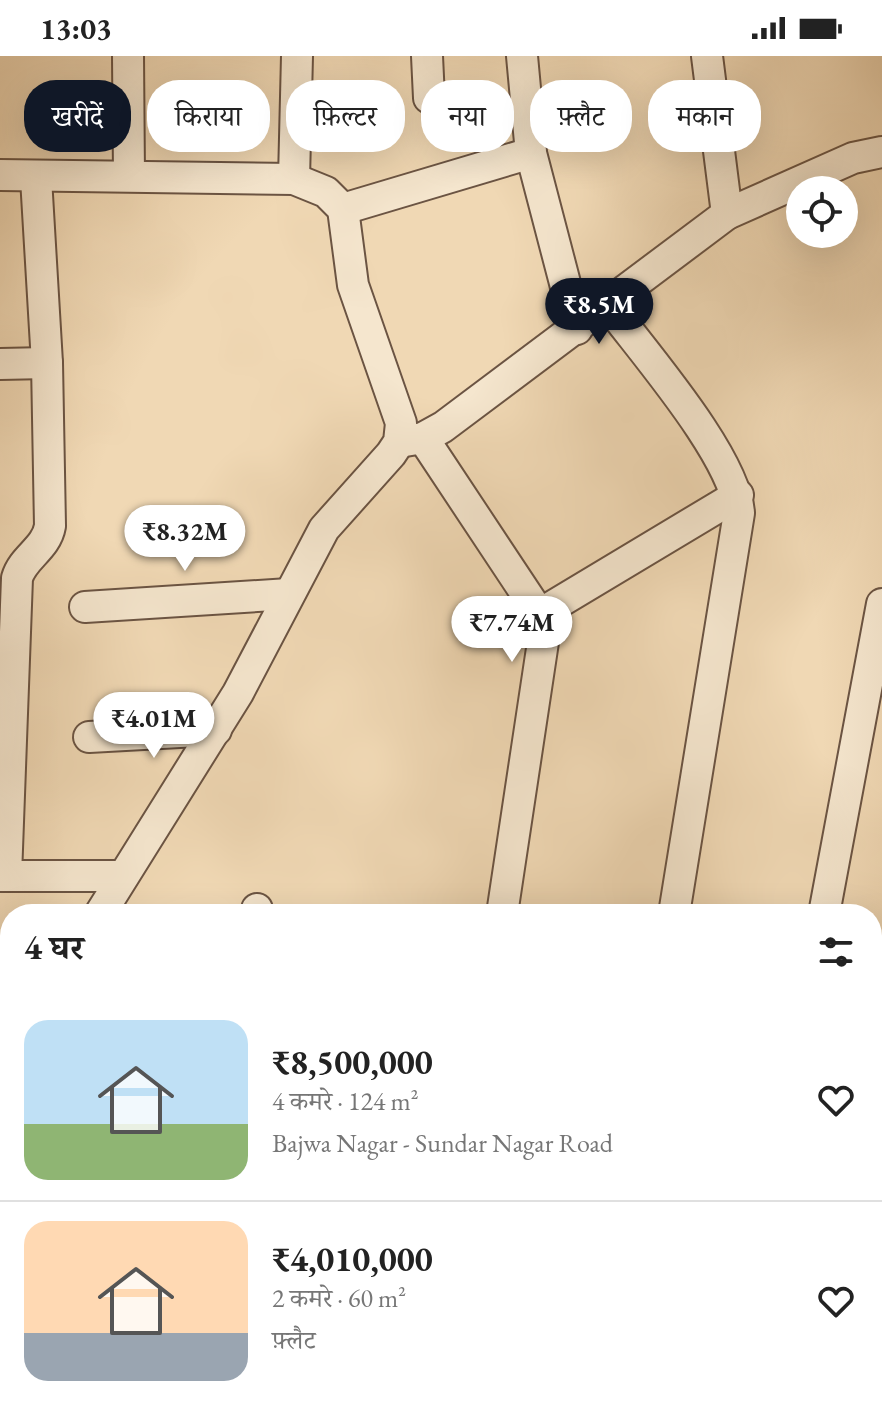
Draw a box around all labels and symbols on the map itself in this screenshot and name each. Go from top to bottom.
pin: ₹8.5M [543,278,655,346]
pin: ₹8.32M [120,505,250,573]
pin: ₹7.74M [447,596,577,664]
pin: ₹4.01M [89,692,219,760]

